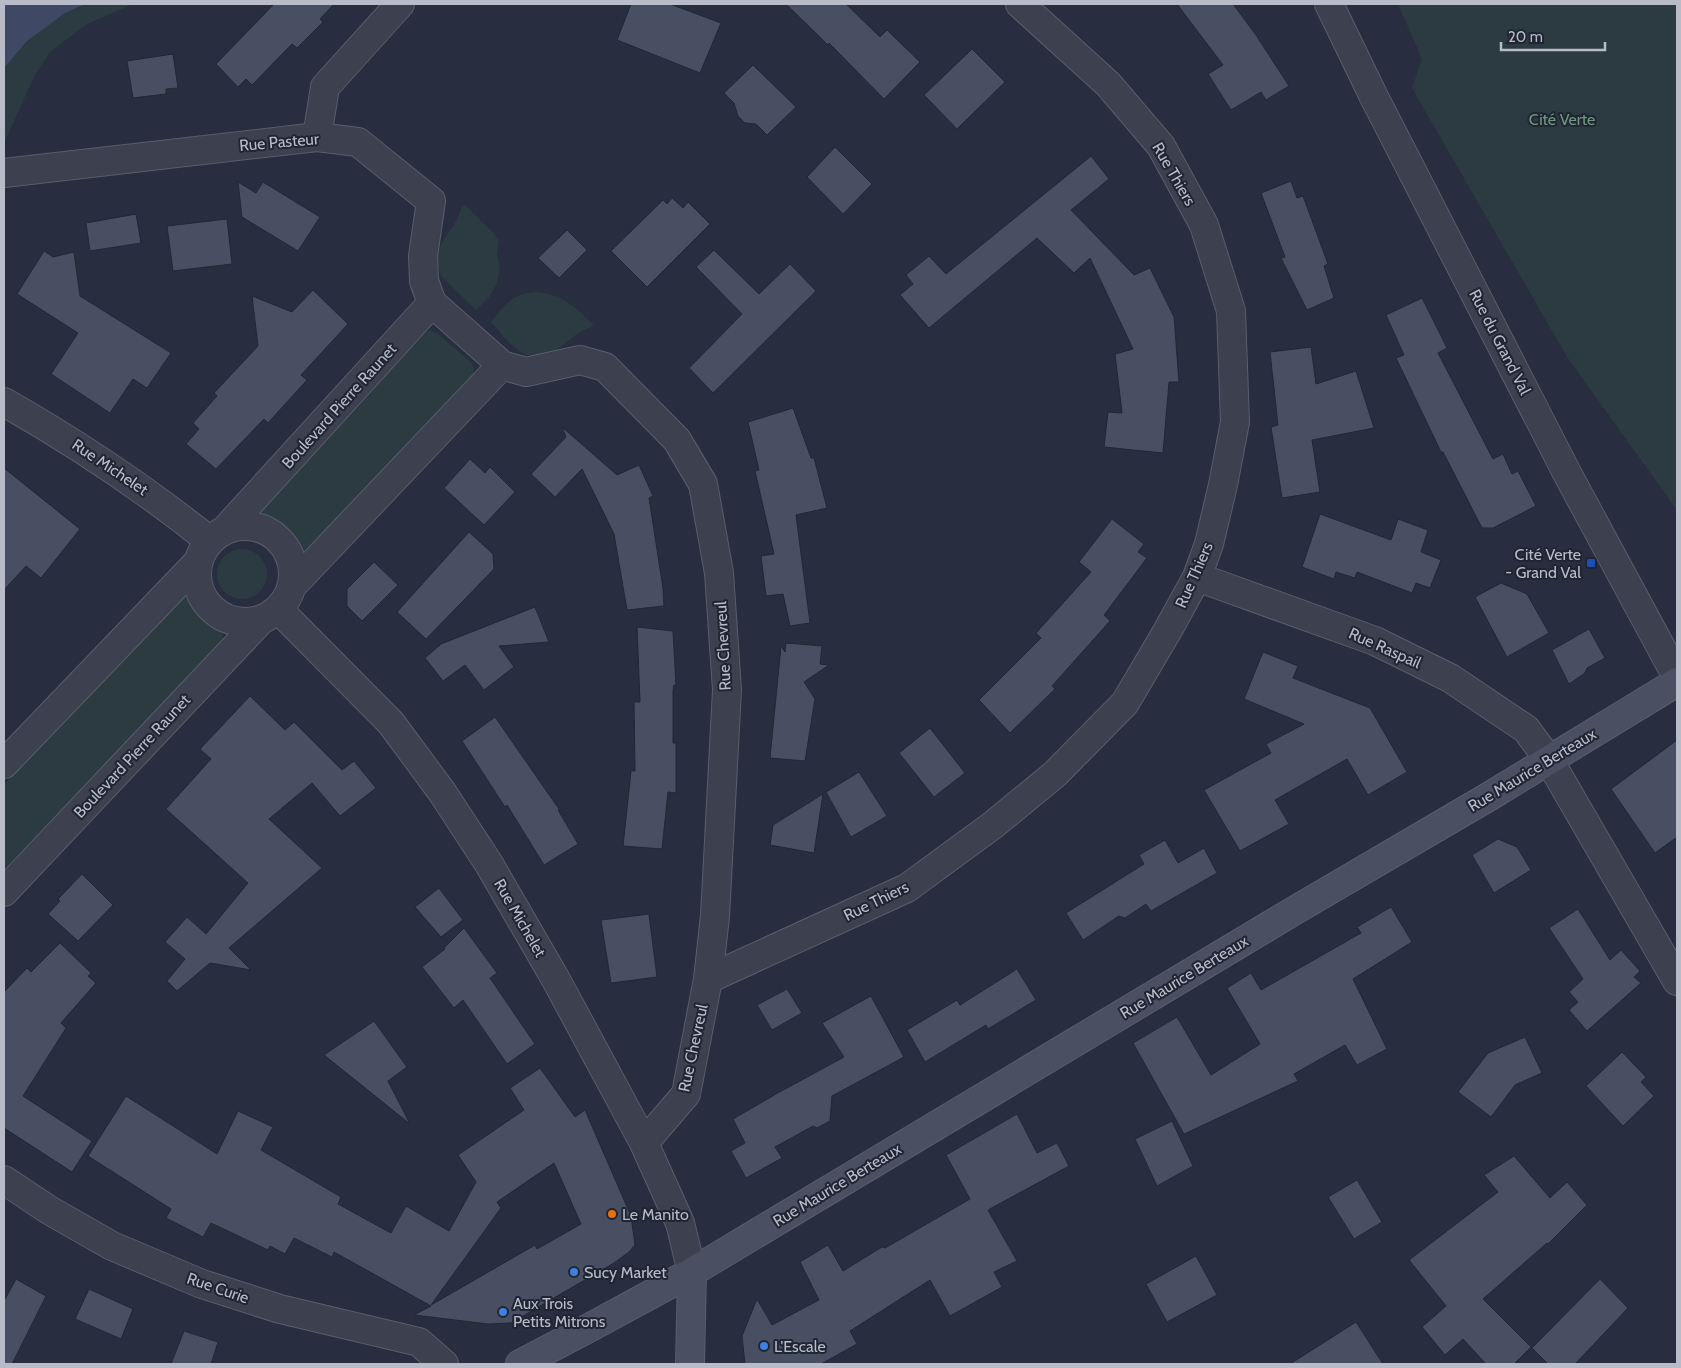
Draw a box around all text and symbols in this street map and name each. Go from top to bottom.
scale bar [1501,20,1605,52]
text: 20 m [1508,28,1543,46]
park label: Cité Verte [1529,110,1595,129]
street label: Rue Pasteur [238,129,321,155]
street label: Rue Thiers [1148,139,1200,209]
street label: Rue du Grand Val [1465,286,1535,398]
street label: Boulevard Pierre Raunet [278,339,401,472]
street label: Rue Michelet [69,435,152,500]
street label: Rue Thiers [1171,539,1217,611]
place label: Cité Verte - Grand Val [1505,545,1581,582]
marker: Cité Verte - Grand Val [1585,557,1597,569]
street label: Rue Chevreul [711,601,735,691]
street label: Rue Raspail [1346,624,1424,672]
street label: Boulevard Pierre Raunet [70,690,195,822]
street label: Rue Maurice Berteaux [1465,724,1600,816]
street label: Rue Michelet [490,875,550,961]
street label: Rue Thiers [840,877,912,925]
street label: Rue Maurice Berteaux [1117,931,1252,1023]
street label: Rue Chevreul [674,1002,712,1094]
street label: Rue Maurice Berteaux [770,1139,905,1231]
place label: Le Manito [622,1205,689,1224]
marker: Le Manito [606,1208,618,1220]
place label: Sucy Market [584,1263,667,1282]
marker: Sucy Market [568,1266,580,1278]
street label: Rue Curie [185,1269,251,1307]
place label: Aux Trois Petits Mitrons [513,1294,606,1331]
marker: Aux Trois Petits Mitrons [497,1306,509,1318]
place label: L'Escale [774,1337,826,1356]
marker: L'Escale [758,1340,770,1352]

